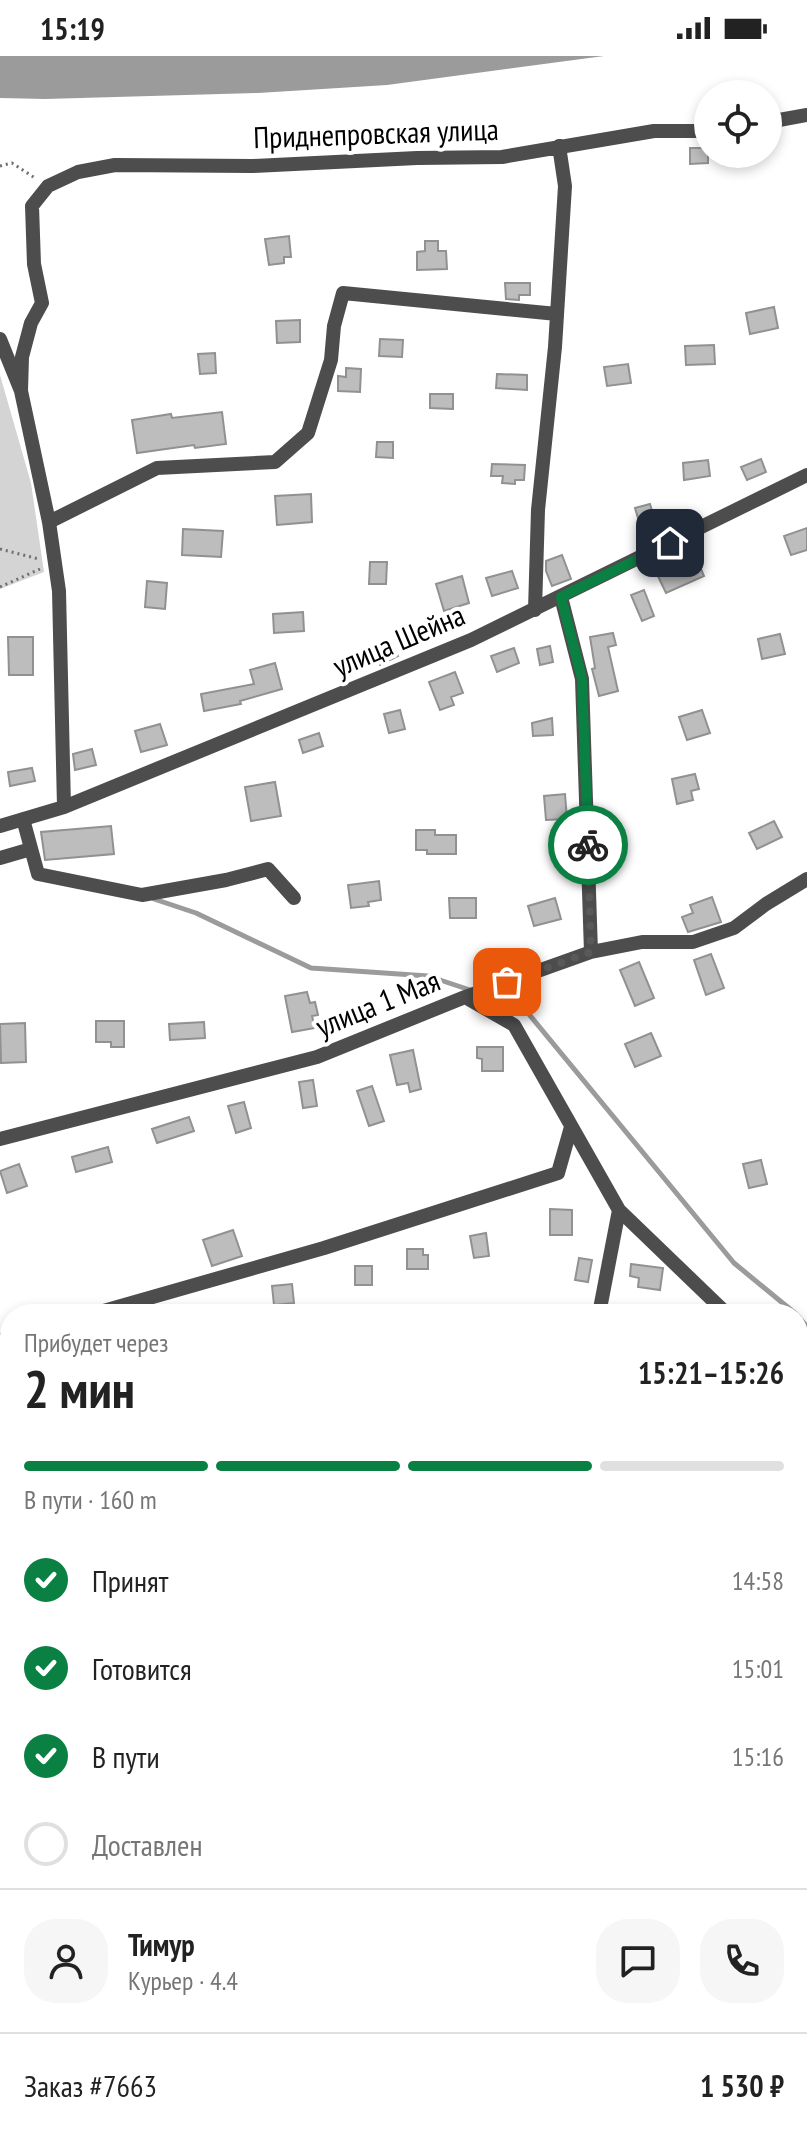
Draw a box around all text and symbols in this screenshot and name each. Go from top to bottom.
text: 15:19 [40,9,105,48]
map controls [694,80,782,168]
button: locate [694,80,782,168]
street label: Приднепровская улица [253,109,499,156]
pin [636,509,704,577]
icon: home [648,521,692,565]
street label: улица Шейна [327,594,470,685]
courier [548,805,628,885]
icon: bike [566,823,610,867]
pin [473,948,541,1016]
street label: улица 1 Мая [310,960,445,1045]
icon: bag [485,960,529,1004]
text: Прибудет через [24,1326,168,1359]
text: 15:21–15:26 [638,1353,784,1392]
text: 2 мин [24,1355,135,1422]
text: В пути · 160 m [24,1483,157,1516]
icon: check [24,1558,68,1602]
text: Принят [92,1561,168,1600]
text: 14:58 [732,1564,784,1597]
icon: check [24,1646,68,1690]
text: Готовится [92,1649,192,1688]
text: 15:01 [732,1652,784,1685]
icon: check [24,1734,68,1778]
text: В пути [92,1737,160,1776]
text: 15:16 [732,1740,784,1773]
text: Доставлен [92,1825,202,1864]
button: person [24,1919,108,2003]
button: chat [596,1919,680,2003]
button: phone [700,1919,784,2003]
text: Тимур [128,1925,195,1964]
text: Курьер · 4.4 [128,1964,238,1997]
text: Заказ #7663 [24,2066,157,2105]
text: 1 530 ₽ [700,2066,784,2105]

